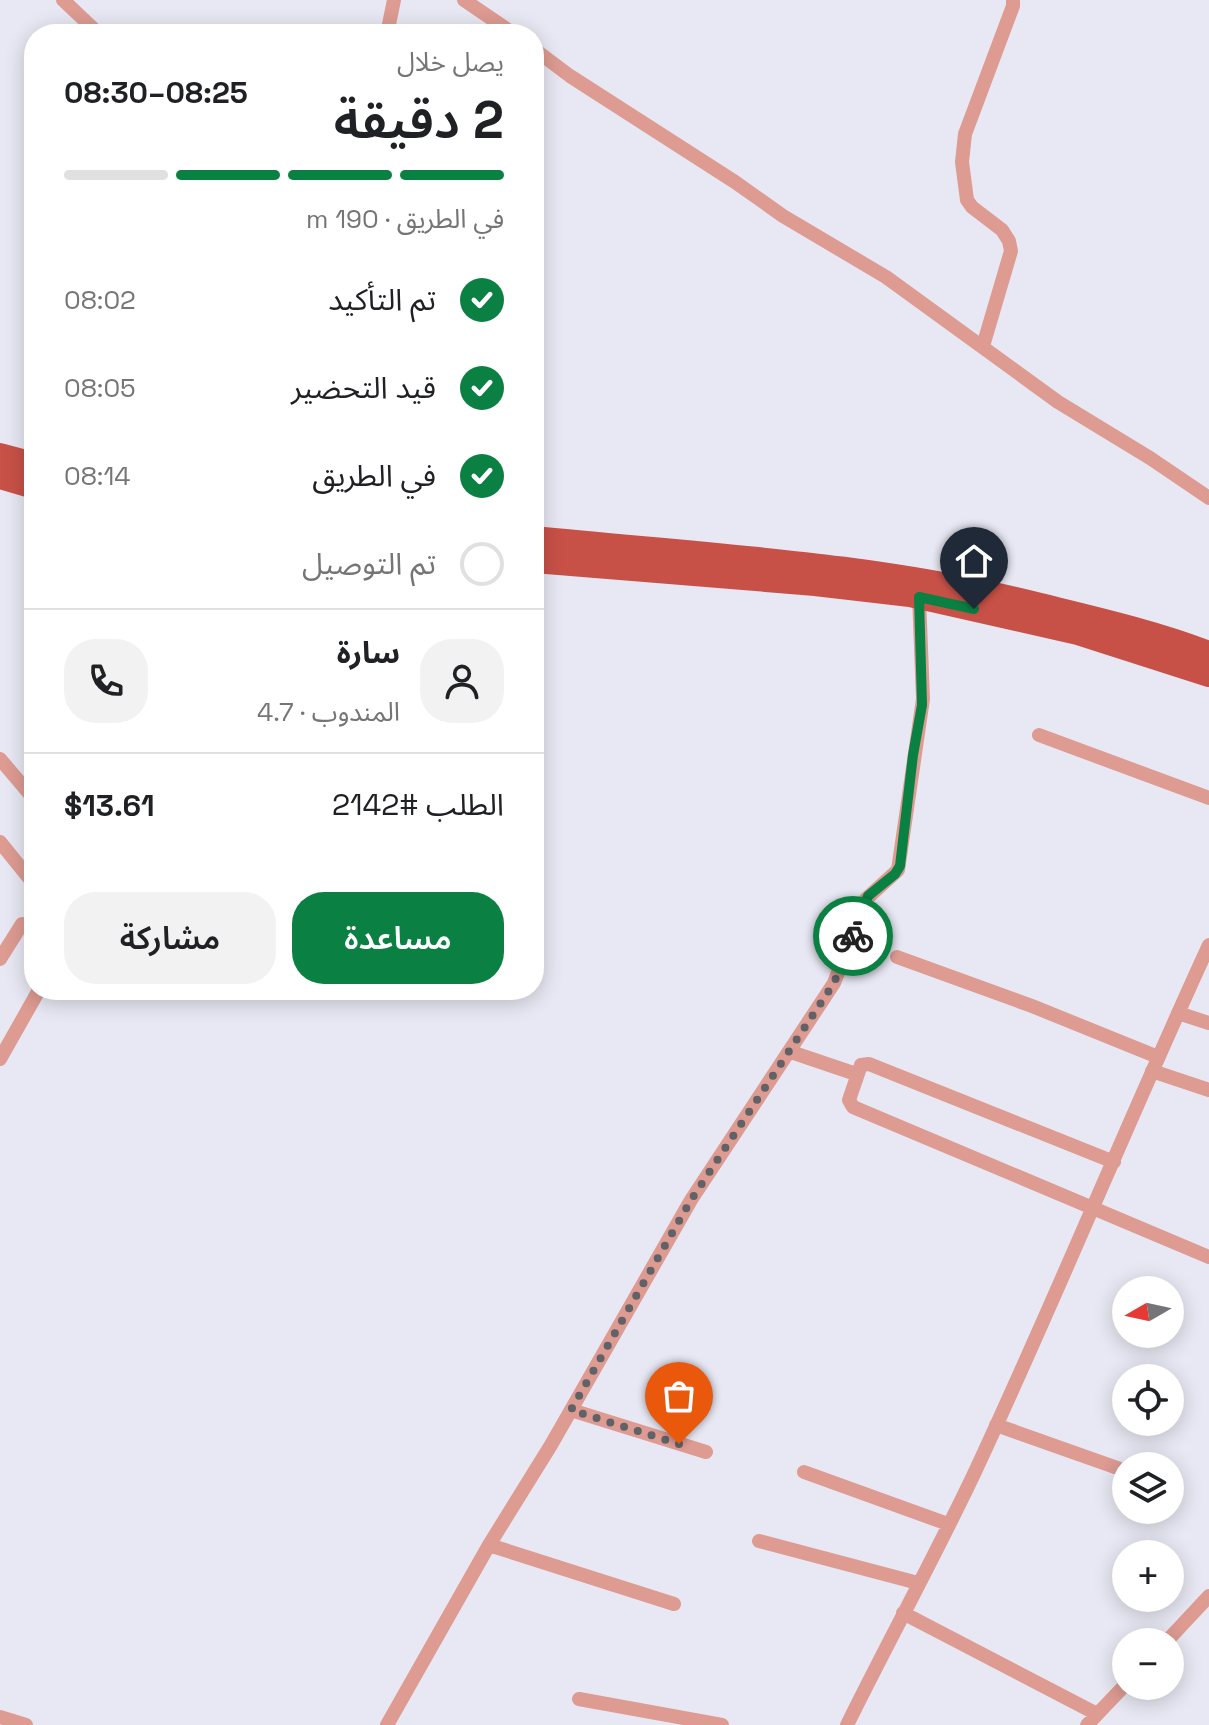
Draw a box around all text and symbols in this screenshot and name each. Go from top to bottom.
text: يصل خلال [397,45,504,79]
text: 08:25–08:30 [64,73,248,112]
text: 2 دقيقة [334,87,504,153]
text: في الطريق · 190 m [306,202,504,236]
icon: check [460,278,504,322]
text: تم التأكيد [328,280,436,319]
text: 08:02 [64,283,136,317]
icon: check [460,366,504,410]
text: قيد التحضير [291,368,436,407]
text: 08:05 [64,371,136,405]
icon: check [460,454,504,498]
text: في الطريق [312,456,436,495]
text: 08:14 [64,459,131,493]
pin [940,527,1008,609]
icon: home [952,539,996,583]
text: تم التوصيل [302,544,436,583]
text: سارة [337,633,400,672]
button: phone [64,639,148,723]
button: person [420,639,504,723]
text: المندوب · 4.7 [257,695,400,729]
text: الطلب #2142 [332,785,504,824]
text: $13.61 [64,786,155,825]
button: مشاركة [64,892,276,984]
button: مساعدة [292,892,504,984]
courier [813,896,893,976]
icon: bike [831,914,875,958]
north arrow [1112,1276,1184,1348]
map controls [1112,1276,1184,1700]
pin [645,1362,713,1444]
button: locate [1112,1364,1184,1436]
icon: bag [657,1374,701,1418]
button: layers [1112,1452,1184,1524]
button: + [1112,1540,1184,1612]
button: − [1112,1628,1184,1700]

